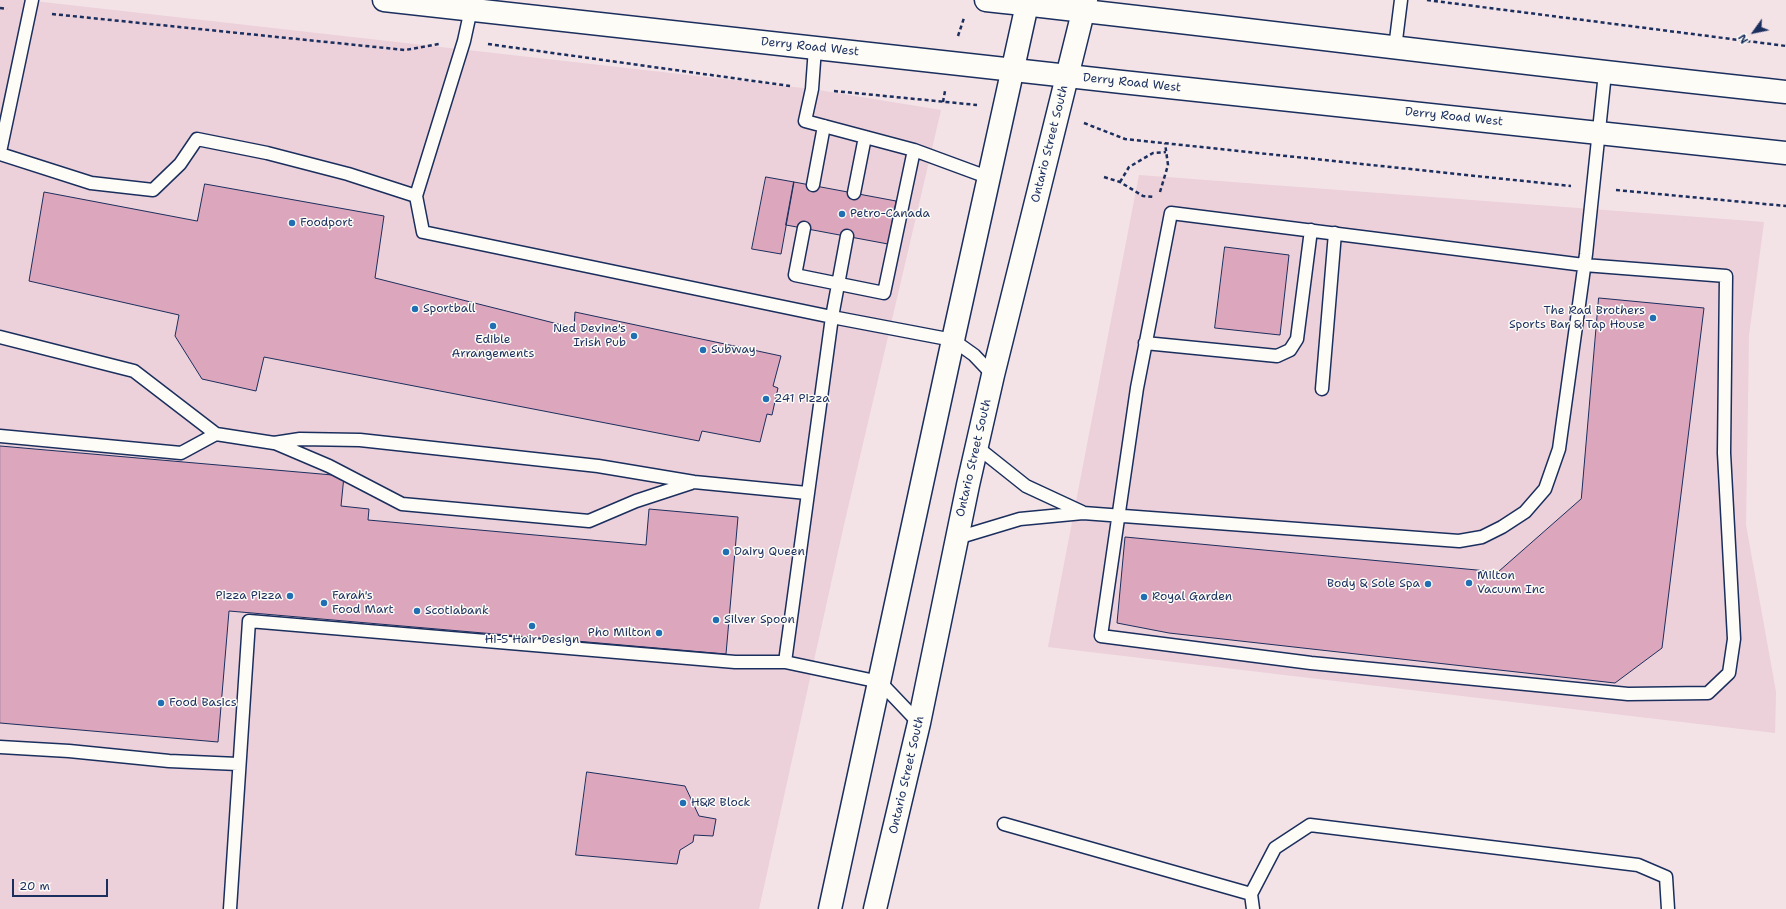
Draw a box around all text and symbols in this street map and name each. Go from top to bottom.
north arrow [1734,12,1774,52]
text: N [1735,31,1752,47]
street label: Derry Road West [760,35,860,59]
street label: Derry Road West [1082,71,1182,95]
street label: Ontario Street South [1028,84,1072,204]
street label: Derry Road West [1404,105,1504,129]
place label: Petro-Canada [850,207,930,221]
marker: Petro-Canada [837,209,847,219]
place label: Foodport [300,216,353,230]
marker: Foodport [287,218,297,228]
place label: Sportball [423,302,475,316]
marker: Sportball [410,304,420,314]
place label: The Rad Brothers Sports Bar & Tap House [1509,304,1645,332]
marker: The Rad Brothers Sports Bar & Tap House [1648,313,1658,323]
marker: Edible Arrangements [488,321,498,331]
place label: Ned Devine's Irish Pub [553,322,626,350]
marker: Ned Devine's Irish Pub [629,331,639,341]
place label: Edible Arrangements [452,333,534,361]
place label: Subway [711,343,756,357]
marker: Subway [698,345,708,355]
place label: 241 Pizza [774,392,830,406]
marker: 241 Pizza [761,394,771,404]
street label: Ontario Street South [953,398,995,518]
place label: Dairy Queen [734,545,805,559]
marker: Dairy Queen [721,547,731,557]
place label: Milton Vacuum Inc [1477,569,1545,597]
place label: Body & Sole Spa [1327,577,1420,591]
marker: Milton Vacuum Inc [1464,578,1474,588]
marker: Body & Sole Spa [1423,579,1433,589]
place label: Pizza Pizza [216,589,282,603]
place label: Farah's Food Mart [332,589,394,617]
place label: Royal Garden [1152,590,1232,604]
marker: Pizza Pizza [285,591,295,601]
marker: Royal Garden [1139,592,1149,602]
marker: Farah's Food Mart [319,598,329,608]
place label: Scotiabank [425,604,489,618]
marker: Scotiabank [412,606,422,616]
place label: Silver Spoon [724,613,795,627]
marker: Silver Spoon [711,615,721,625]
marker: Hi-5 Hair Design [527,621,537,631]
place label: Pho Milton [588,626,651,640]
marker: Pho Milton [654,628,664,638]
place label: Hi-5 Hair Design [485,633,579,647]
place label: Food Basics [169,696,237,710]
marker: Food Basics [156,698,166,708]
street label: Ontario Street South [886,715,928,835]
place label: H&R Block [691,796,750,810]
marker: H&R Block [678,798,688,808]
scale bar [14,871,110,897]
text: 20 m [19,878,50,894]

